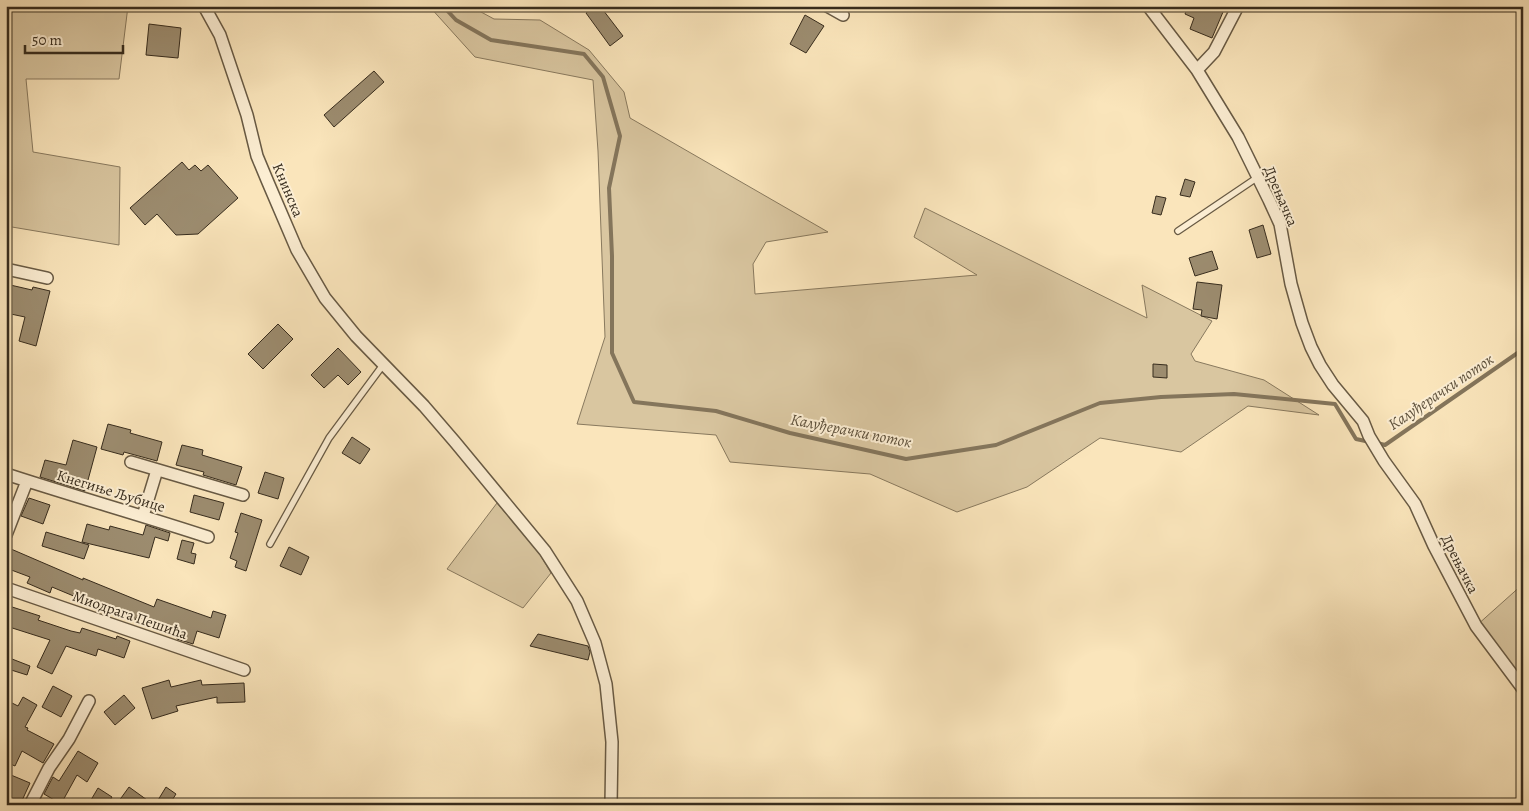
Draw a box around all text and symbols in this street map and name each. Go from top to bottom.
scale bar [25,22,122,54]
text: 50 m [32,30,62,50]
street label: Книнска [268,160,308,220]
street label: Дрењачка [1259,163,1303,229]
water label: Калуђерачки поток [1384,348,1498,436]
water label: Калуђерачки поток [789,408,913,454]
street label: Кнегиње Љубице [54,465,168,517]
street label: Дрењачка [1437,531,1483,597]
street label: Миодрага Пешића [70,586,190,644]

